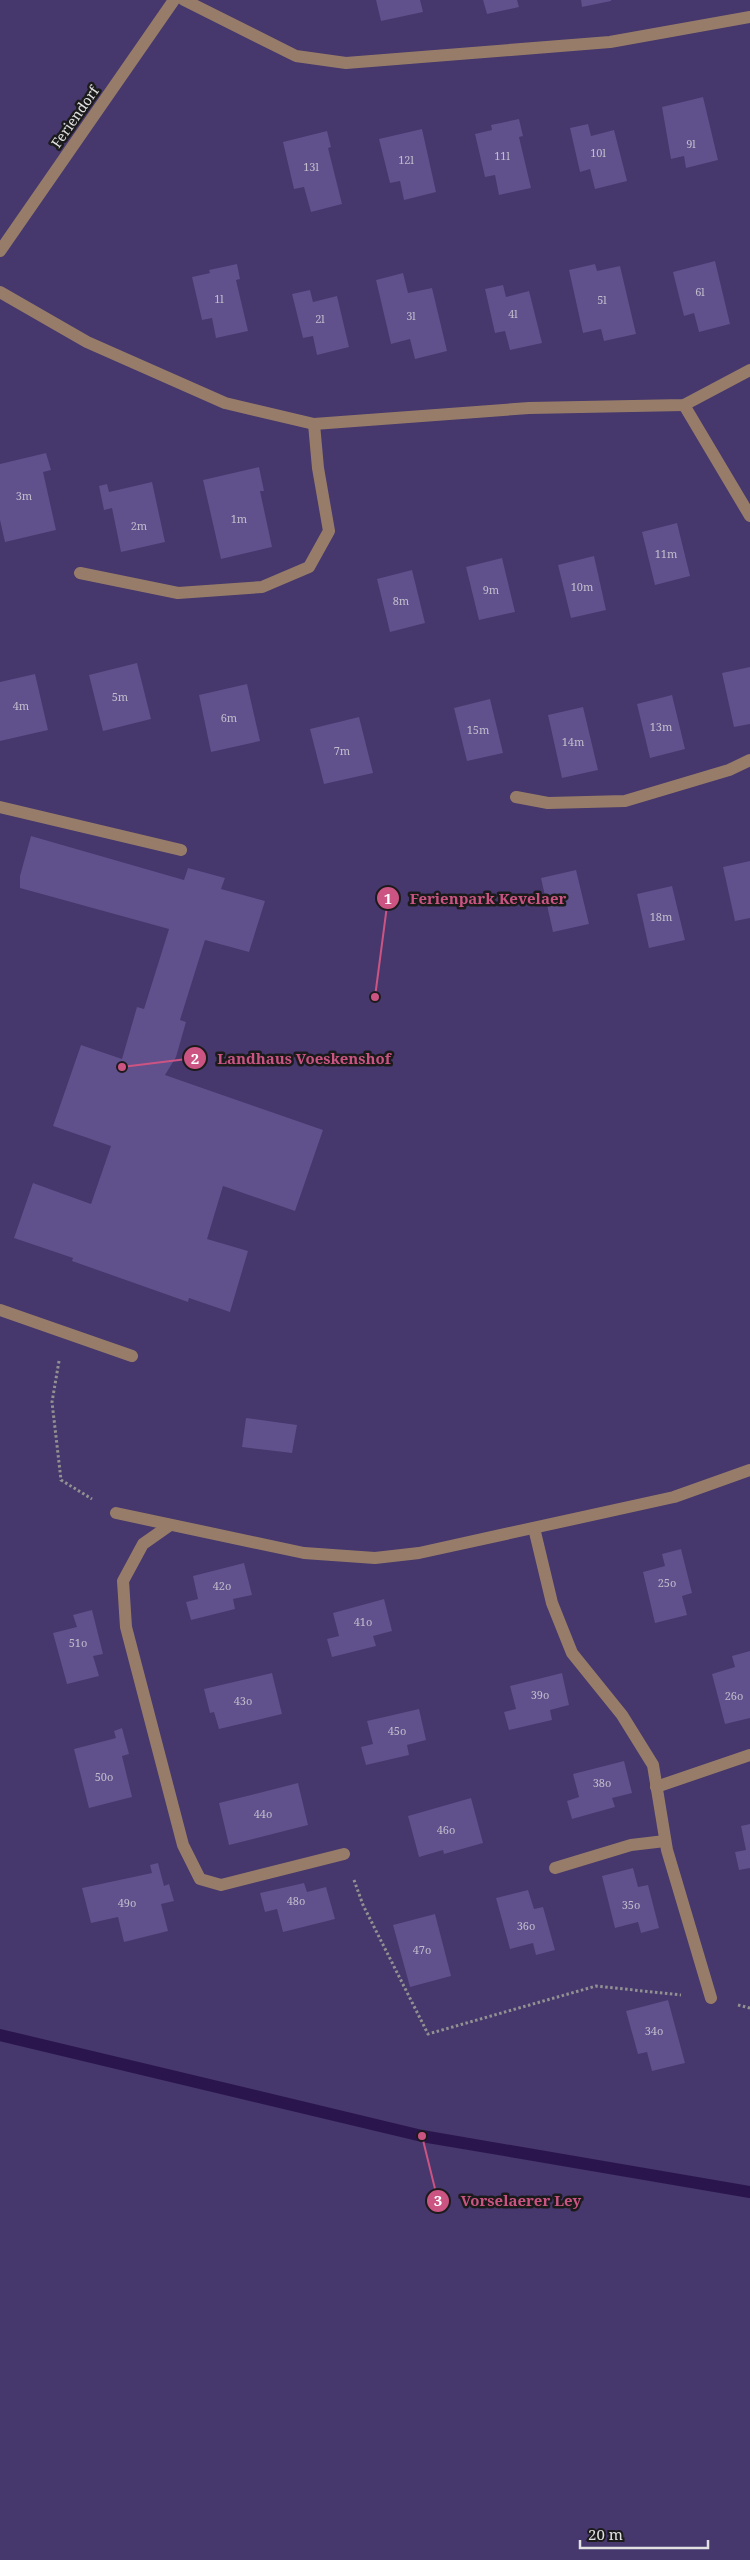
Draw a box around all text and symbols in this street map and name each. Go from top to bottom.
street label: Feriendorf [46,81,104,151]
house number: 9l [686,136,696,151]
house number: 10l [590,145,606,160]
house number: 11l [494,148,510,163]
house number: 12l [398,152,414,167]
house number: 13l [303,159,319,174]
house number: 6l [695,284,705,299]
house number: 1l [214,291,224,306]
house number: 5l [597,292,607,307]
house number: 4l [508,306,518,321]
house number: 3l [406,308,416,323]
house number: 2l [315,311,325,326]
house number: 3m [16,488,33,503]
house number: 1m [231,511,248,526]
house number: 2m [131,518,148,533]
house number: 11m [655,546,678,561]
house number: 10m [571,579,594,594]
house number: 9m [483,582,500,597]
house number: 8m [393,593,410,608]
house number: 5m [112,689,129,704]
house number: 4m [13,698,30,713]
house number: 6m [221,710,238,725]
house number: 13m [650,719,673,734]
house number: 15m [467,722,490,737]
house number: 14m [562,734,585,749]
house number: 7m [334,743,351,758]
callout: Ferienpark Kevelaer [375,883,577,913]
text: 1 [384,888,392,908]
text: Ferienpark Kevelaer [410,888,566,908]
house number: 18m [650,909,673,924]
callout: Landhaus Voeskenshof [182,1043,401,1073]
text: 2 [191,1048,199,1068]
text: Landhaus Voeskenshof [217,1048,393,1068]
house number: 25o [658,1575,676,1590]
house number: 42o [213,1578,231,1593]
house number: 41o [354,1614,372,1629]
house number: 51o [69,1635,87,1650]
house number: 39o [531,1687,549,1702]
house number: 26o [725,1688,743,1703]
house number: 43o [234,1693,252,1708]
house number: 45o [388,1723,406,1738]
house number: 50o [95,1769,113,1784]
house number: 38o [593,1775,611,1790]
house number: 44o [254,1806,272,1821]
house number: 46o [437,1822,455,1837]
house number: 48o [287,1893,305,1908]
house number: 49o [118,1895,136,1910]
house number: 35o [622,1897,640,1912]
house number: 36o [517,1918,535,1933]
house number: 47o [413,1942,431,1957]
house number: 34o [645,2023,663,2038]
callout: Vorselaerer Ley [426,2186,591,2216]
text: 3 [434,2190,442,2210]
text: Vorselaerer Ley [461,2190,582,2210]
scale bar [580,2518,708,2550]
text: 20 m [588,2524,623,2544]

